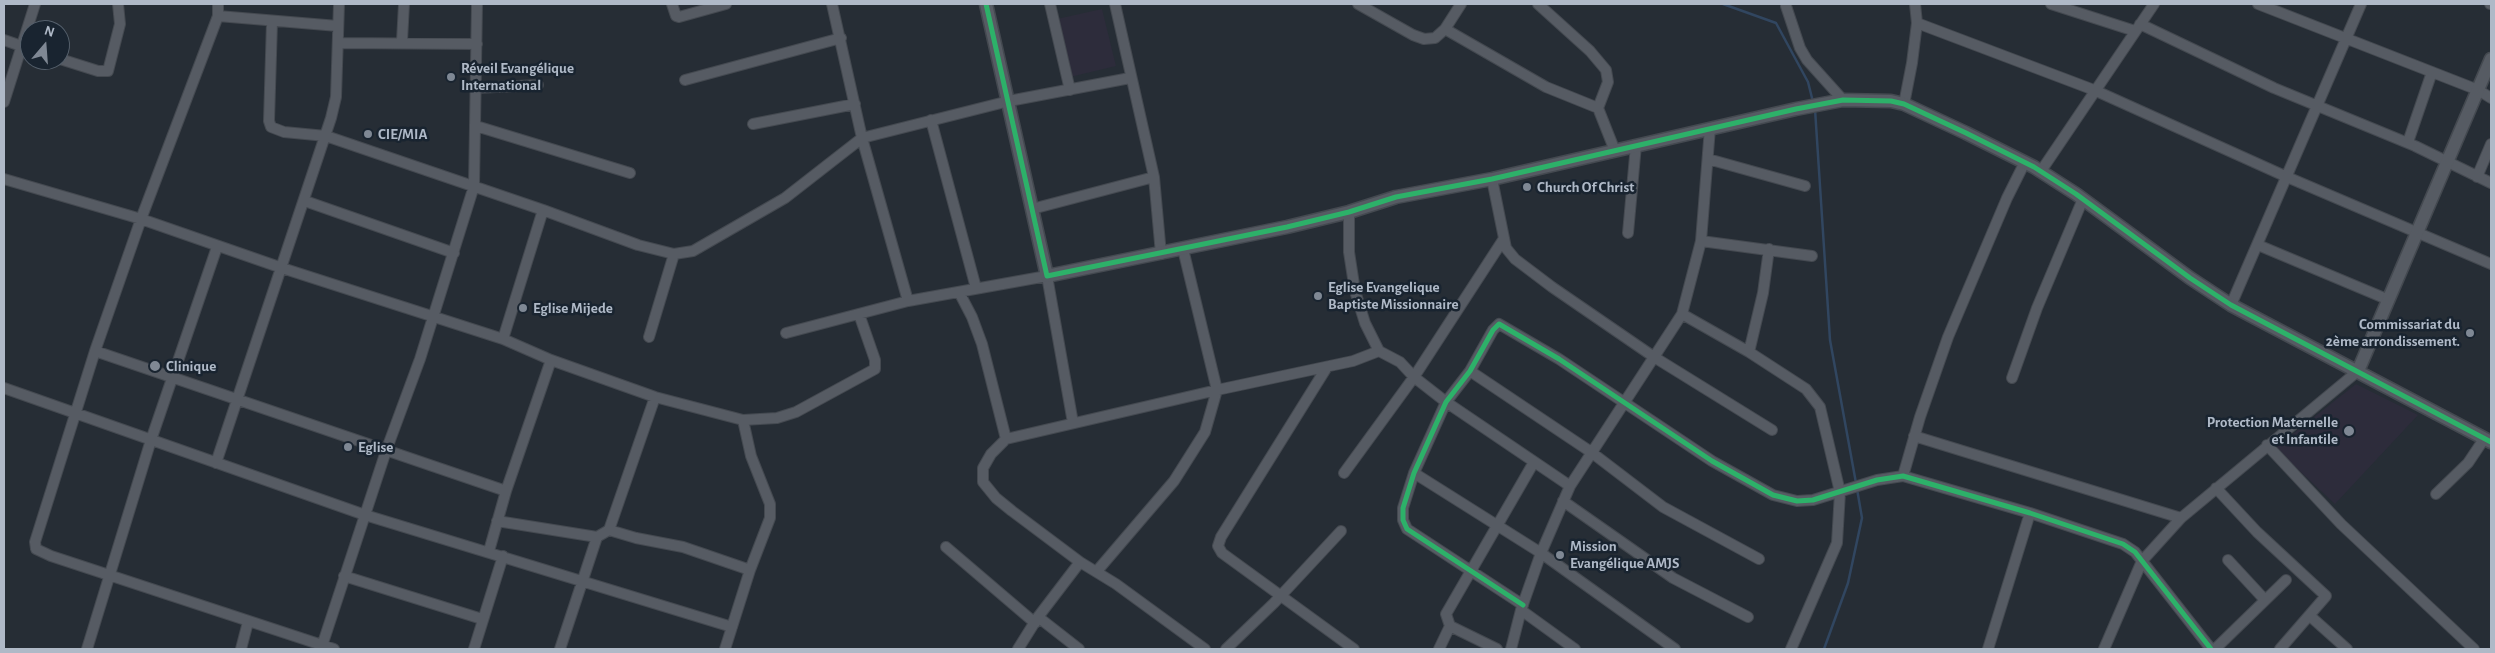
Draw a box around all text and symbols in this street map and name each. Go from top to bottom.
north arrow [20,20,70,70]
text: N [43,24,56,40]
place label: Réveil Evangélique International [461,59,574,94]
marker: Réveil Evangélique International [445,71,457,83]
place label: CIE/MIA [378,125,427,143]
marker: CIE/MIA [362,128,374,140]
place label: Church Of Christ [1537,178,1634,196]
marker: Church Of Christ [1521,181,1533,193]
place label: Eglise Evangelique Baptiste Missionnaire [1328,278,1459,313]
marker: Eglise Evangelique Baptiste Missionnaire [1312,290,1324,302]
place label: Eglise Mijede [533,299,613,317]
marker: Eglise Mijede [517,302,529,314]
place label: Commissariat du 2ème arrondissement. [2326,315,2460,350]
marker: Commissariat du 2ème arrondissement. [2464,327,2476,339]
place label: Clinique [166,357,216,375]
marker: Clinique [148,359,162,373]
place label: Protection Maternelle et Infantile [2207,413,2338,448]
marker: Protection Maternelle et Infantile [2342,424,2356,438]
place label: Eglise [358,438,393,456]
marker: Eglise [342,441,354,453]
place label: Mission Evangélique AMJS [1570,537,1680,572]
marker: Mission Evangélique AMJS [1554,549,1566,561]

